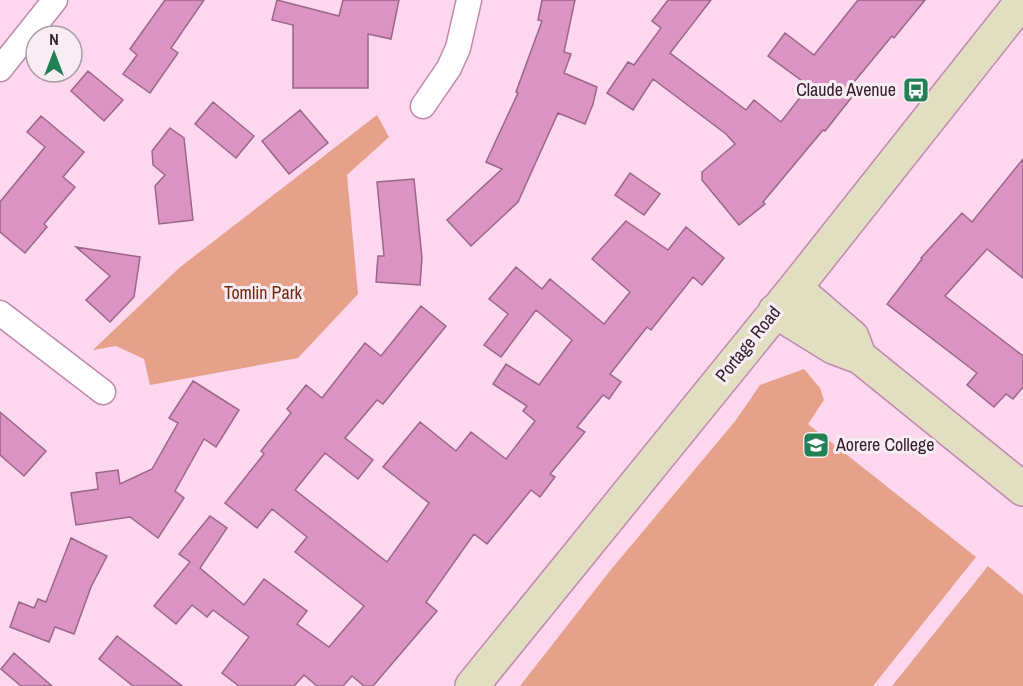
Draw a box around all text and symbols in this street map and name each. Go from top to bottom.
north arrow [24,24,84,84]
text: N [49,28,59,50]
bus stop icon: Claude Avenue [901,75,931,105]
place label: Claude Avenue [796,77,896,102]
park label: Tomlin Park [224,280,303,305]
street label: Portage Road [709,300,786,387]
school or university icon: Aorere College [801,430,831,460]
place label: Aorere College [835,432,934,457]

